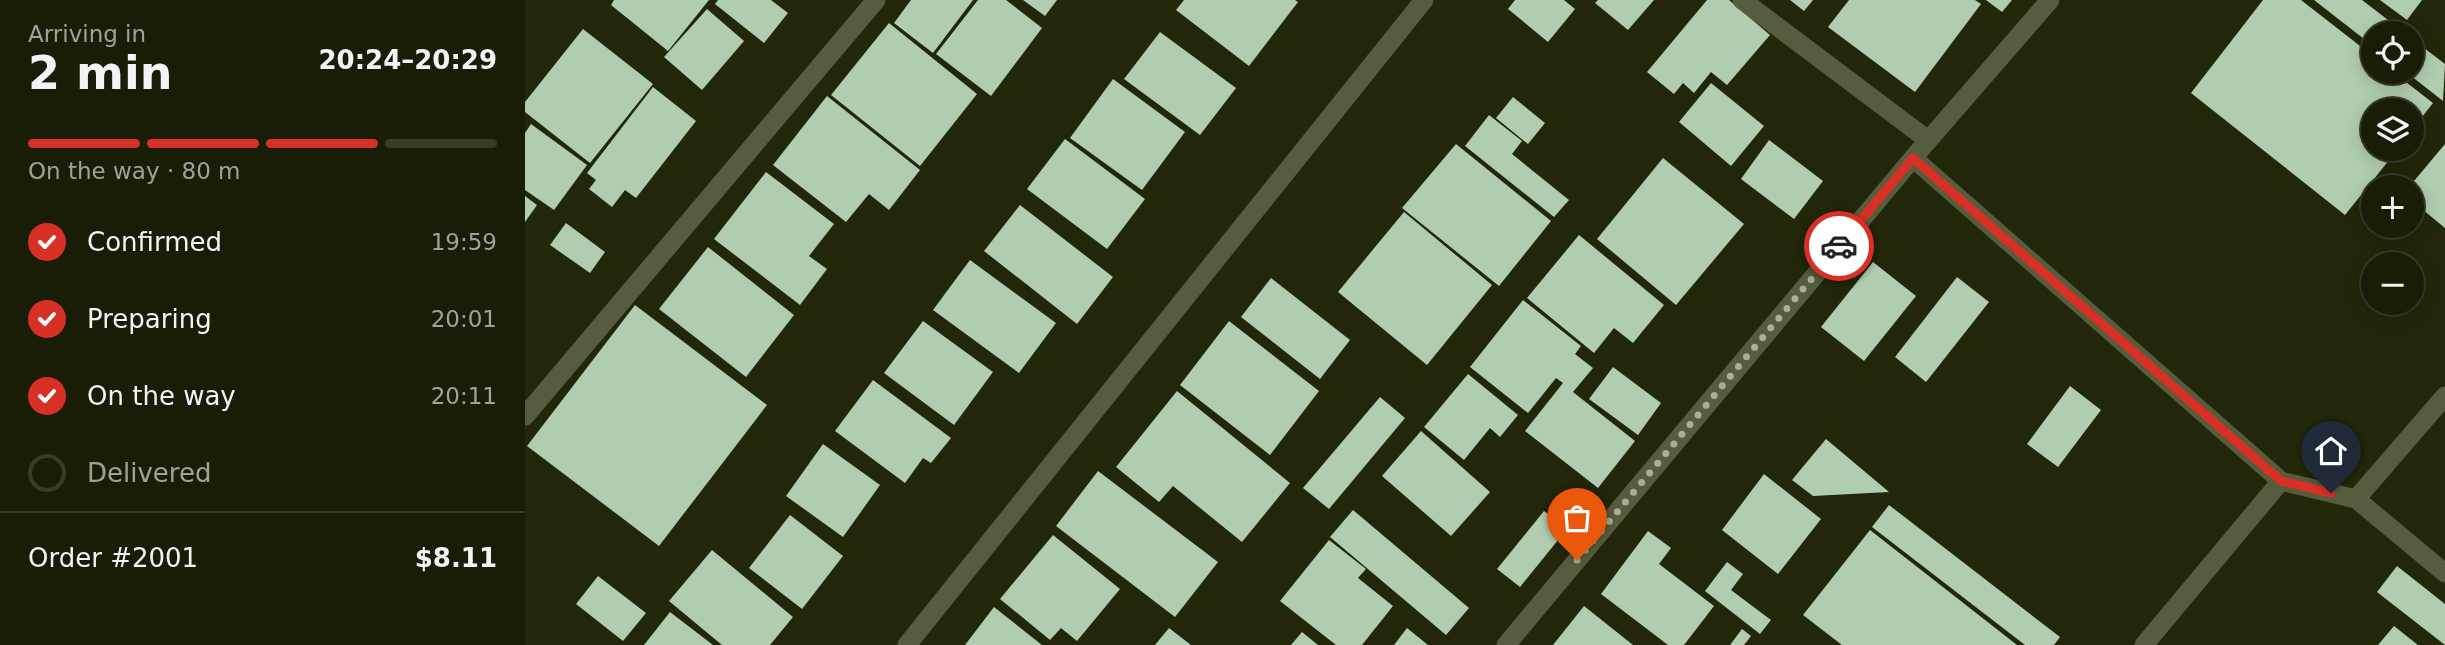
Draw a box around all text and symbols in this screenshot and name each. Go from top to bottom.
text: Arriving in [28,21,146,47]
map controls [2361,21,2424,315]
button: locate [2361,21,2424,84]
text: 20:24–20:29 [318,45,497,75]
text: 2 min [28,46,172,100]
button: layers [2361,98,2424,161]
text: On the way · 80 m [28,158,240,184]
button: + [2361,175,2424,238]
courier [1804,211,1874,281]
icon: check [28,223,66,261]
text: Confirmed [87,227,222,257]
icon: car [1820,227,1858,265]
text: 19:59 [431,229,497,255]
button: − [2361,252,2424,315]
icon: check [28,300,66,338]
text: Preparing [87,304,212,334]
text: 20:01 [431,306,497,332]
icon: check [28,377,66,415]
text: On the way [87,381,236,411]
text: 20:11 [431,383,497,409]
pin [2301,421,2361,493]
icon: home [2312,432,2350,470]
text: Delivered [87,458,211,488]
pin [1547,488,1607,560]
icon: bag [1558,499,1596,537]
text: Order #2001 [28,543,198,573]
text: $8.11 [415,543,497,573]

